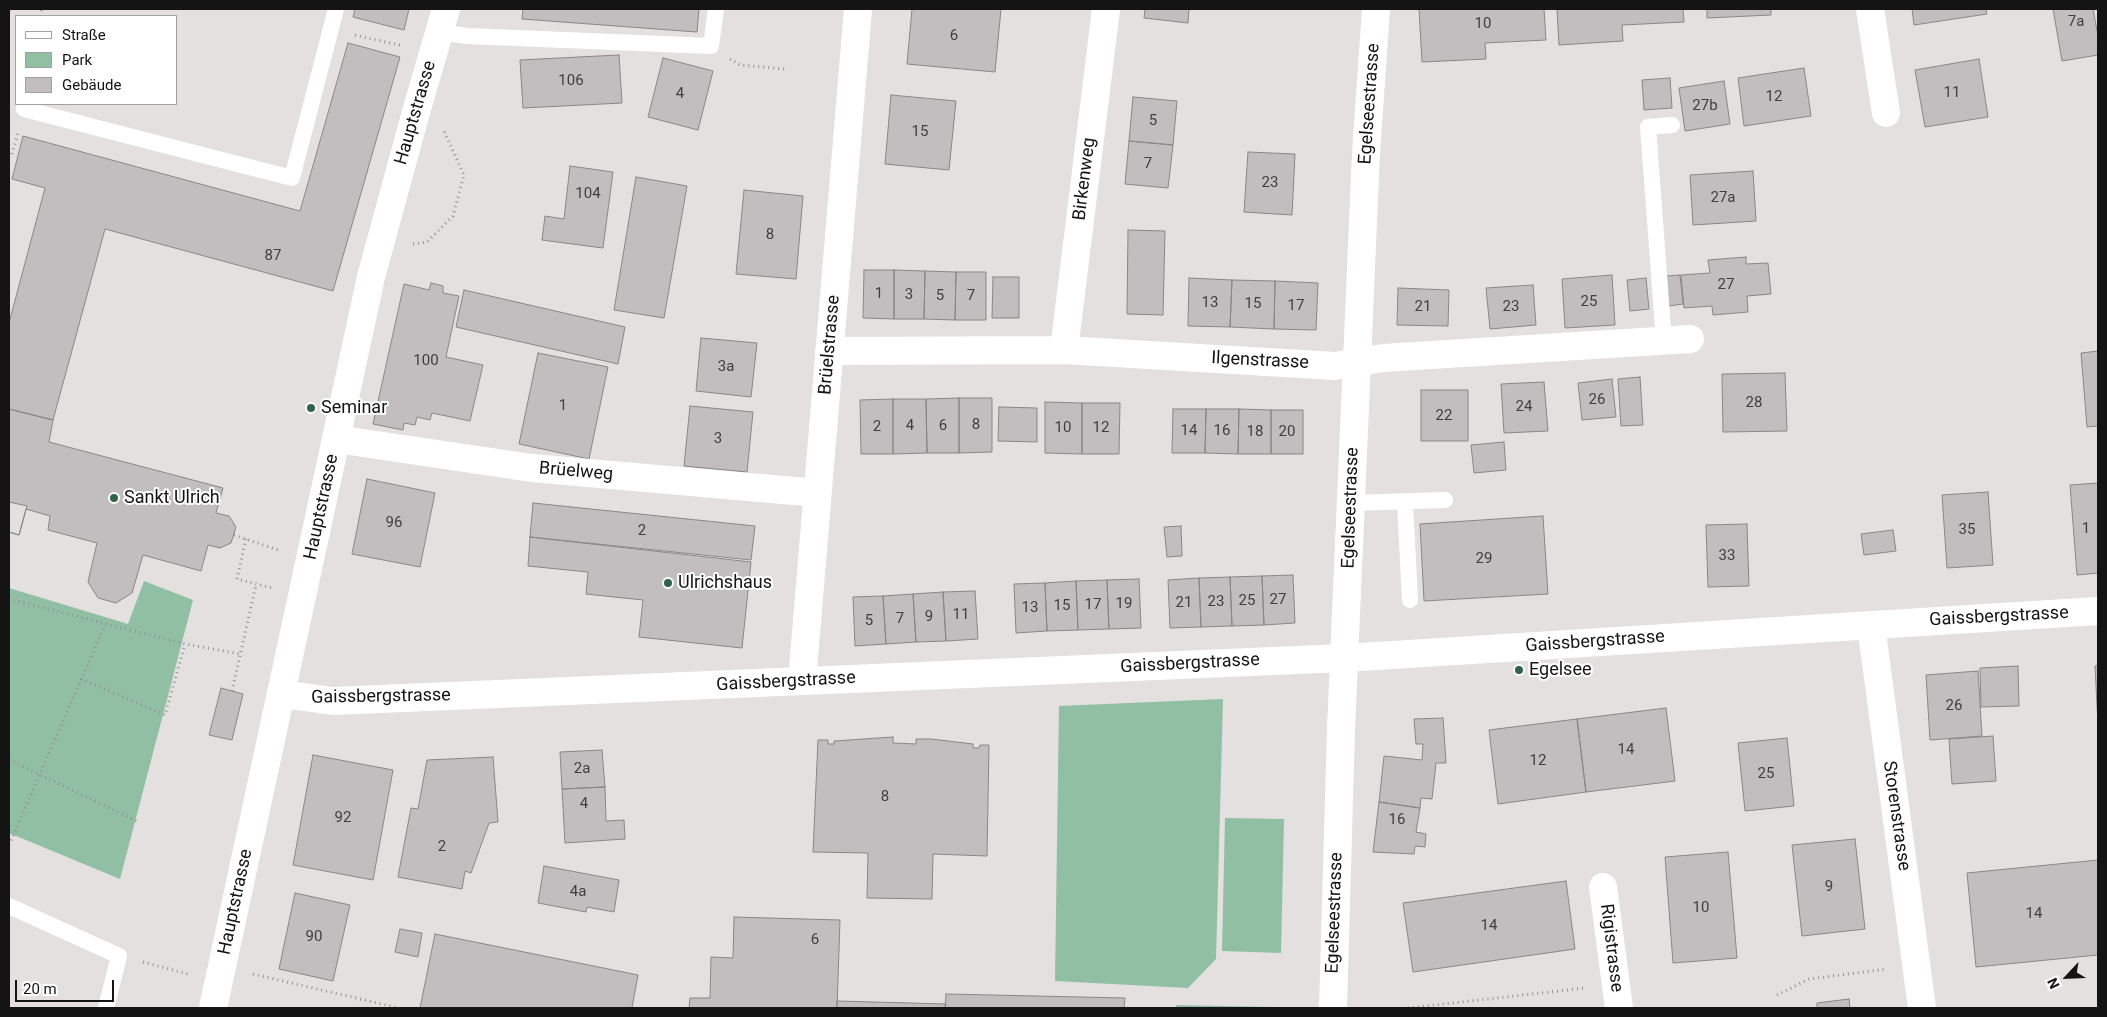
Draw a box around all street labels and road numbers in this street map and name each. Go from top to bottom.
street label: Egelseestrasse [1355,43,1385,165]
street label: Hauptstrasse [391,58,441,168]
street label: Birkenweg [1069,136,1101,222]
street label: Brüelstrasse [815,294,845,396]
street label: Ilgenstrasse [1211,348,1309,374]
street label: Egelseestrasse [1338,447,1364,569]
street label: Hauptstrasse [300,452,344,562]
street label: Brüelweg [538,458,614,486]
street label: Gaissbergstrasse [1929,603,2069,631]
street label: Gaissbergstrasse [1525,626,1665,658]
street label: Gaissbergstrasse [1120,650,1260,678]
street label: Gaissbergstrasse [716,668,856,696]
street label: Gaissbergstrasse [311,685,451,709]
street label: Storenstrasse [1878,760,1914,872]
street label: Hauptstrasse [214,847,258,957]
street label: Egelseestrasse [1322,852,1348,974]
street label: Rigistrasse [1595,903,1627,993]

